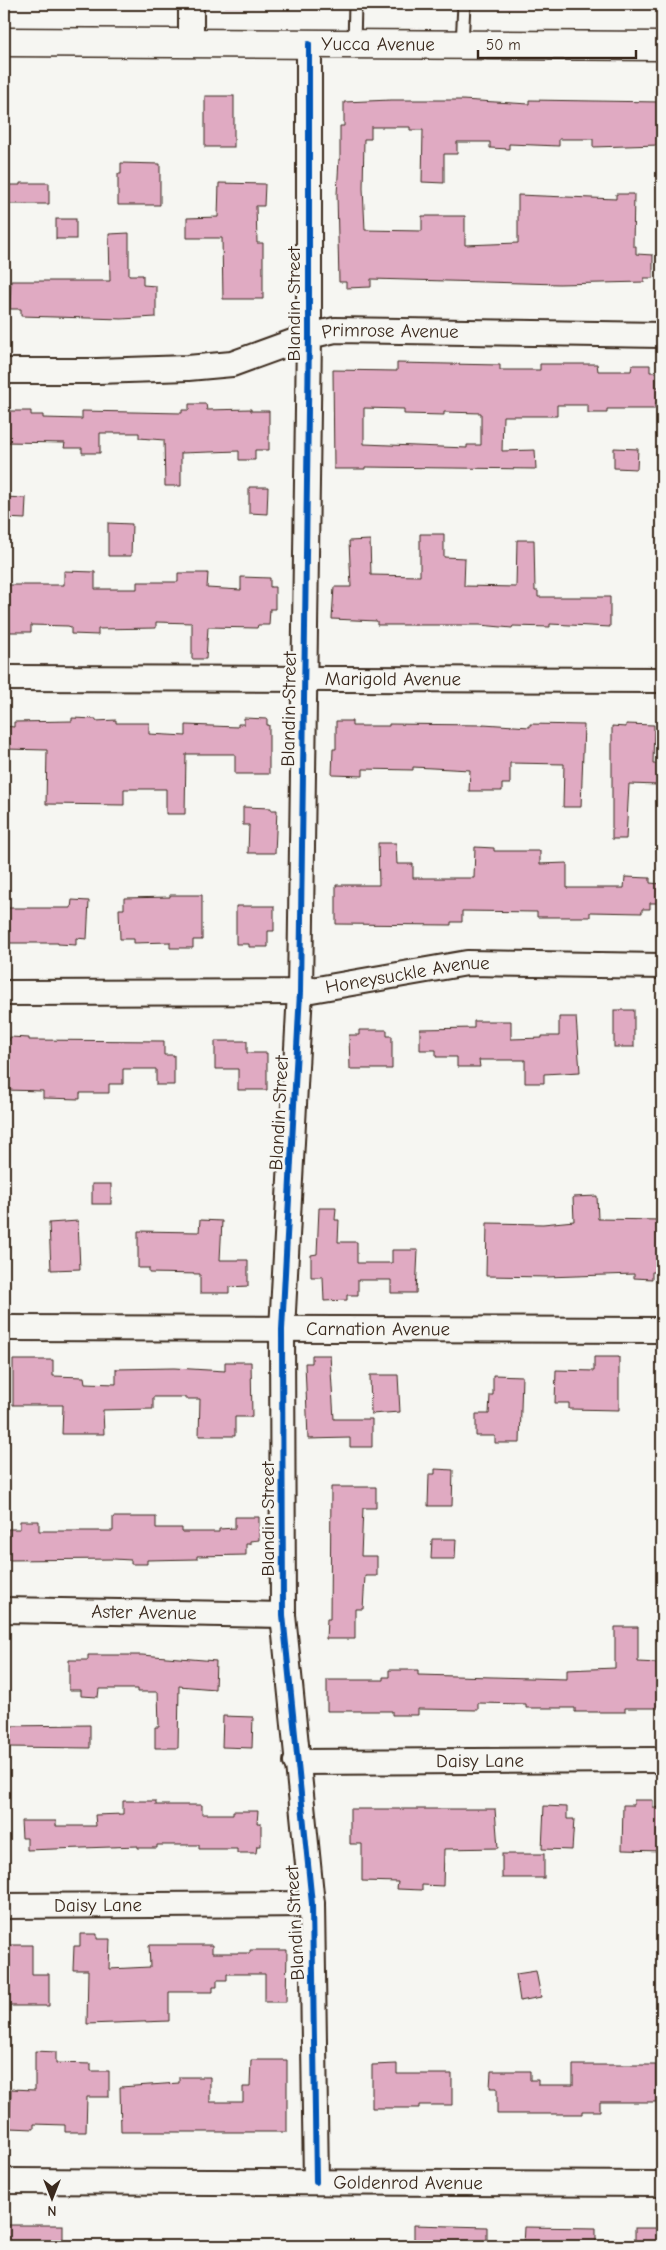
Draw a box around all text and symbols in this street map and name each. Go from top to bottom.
scale bar [478,28,636,60]
street label: Yucca Avenue [321,33,435,56]
text: 50 m [486,36,521,54]
street label: Blandin Street [283,246,305,362]
street label: Primrose Avenue [319,319,459,344]
street label: Blandin Street [277,651,301,767]
street label: Marigold Avenue [325,668,461,690]
street label: Honeysuckle Avenue [324,952,490,998]
street label: Blandin Street [265,1054,293,1171]
street label: Carnation Avenue [306,1318,450,1340]
street label: Blandin Street [257,1461,279,1577]
street label: Aster Avenue [91,1601,197,1624]
street label: Daisy Lane [436,1750,524,1772]
street label: Blandin Street [281,1864,309,1981]
street label: Daisy Lane [54,1894,142,1917]
north arrow [28,2172,78,2222]
street label: Goldenrod Avenue [333,2172,483,2194]
text: N [47,2202,57,2219]

